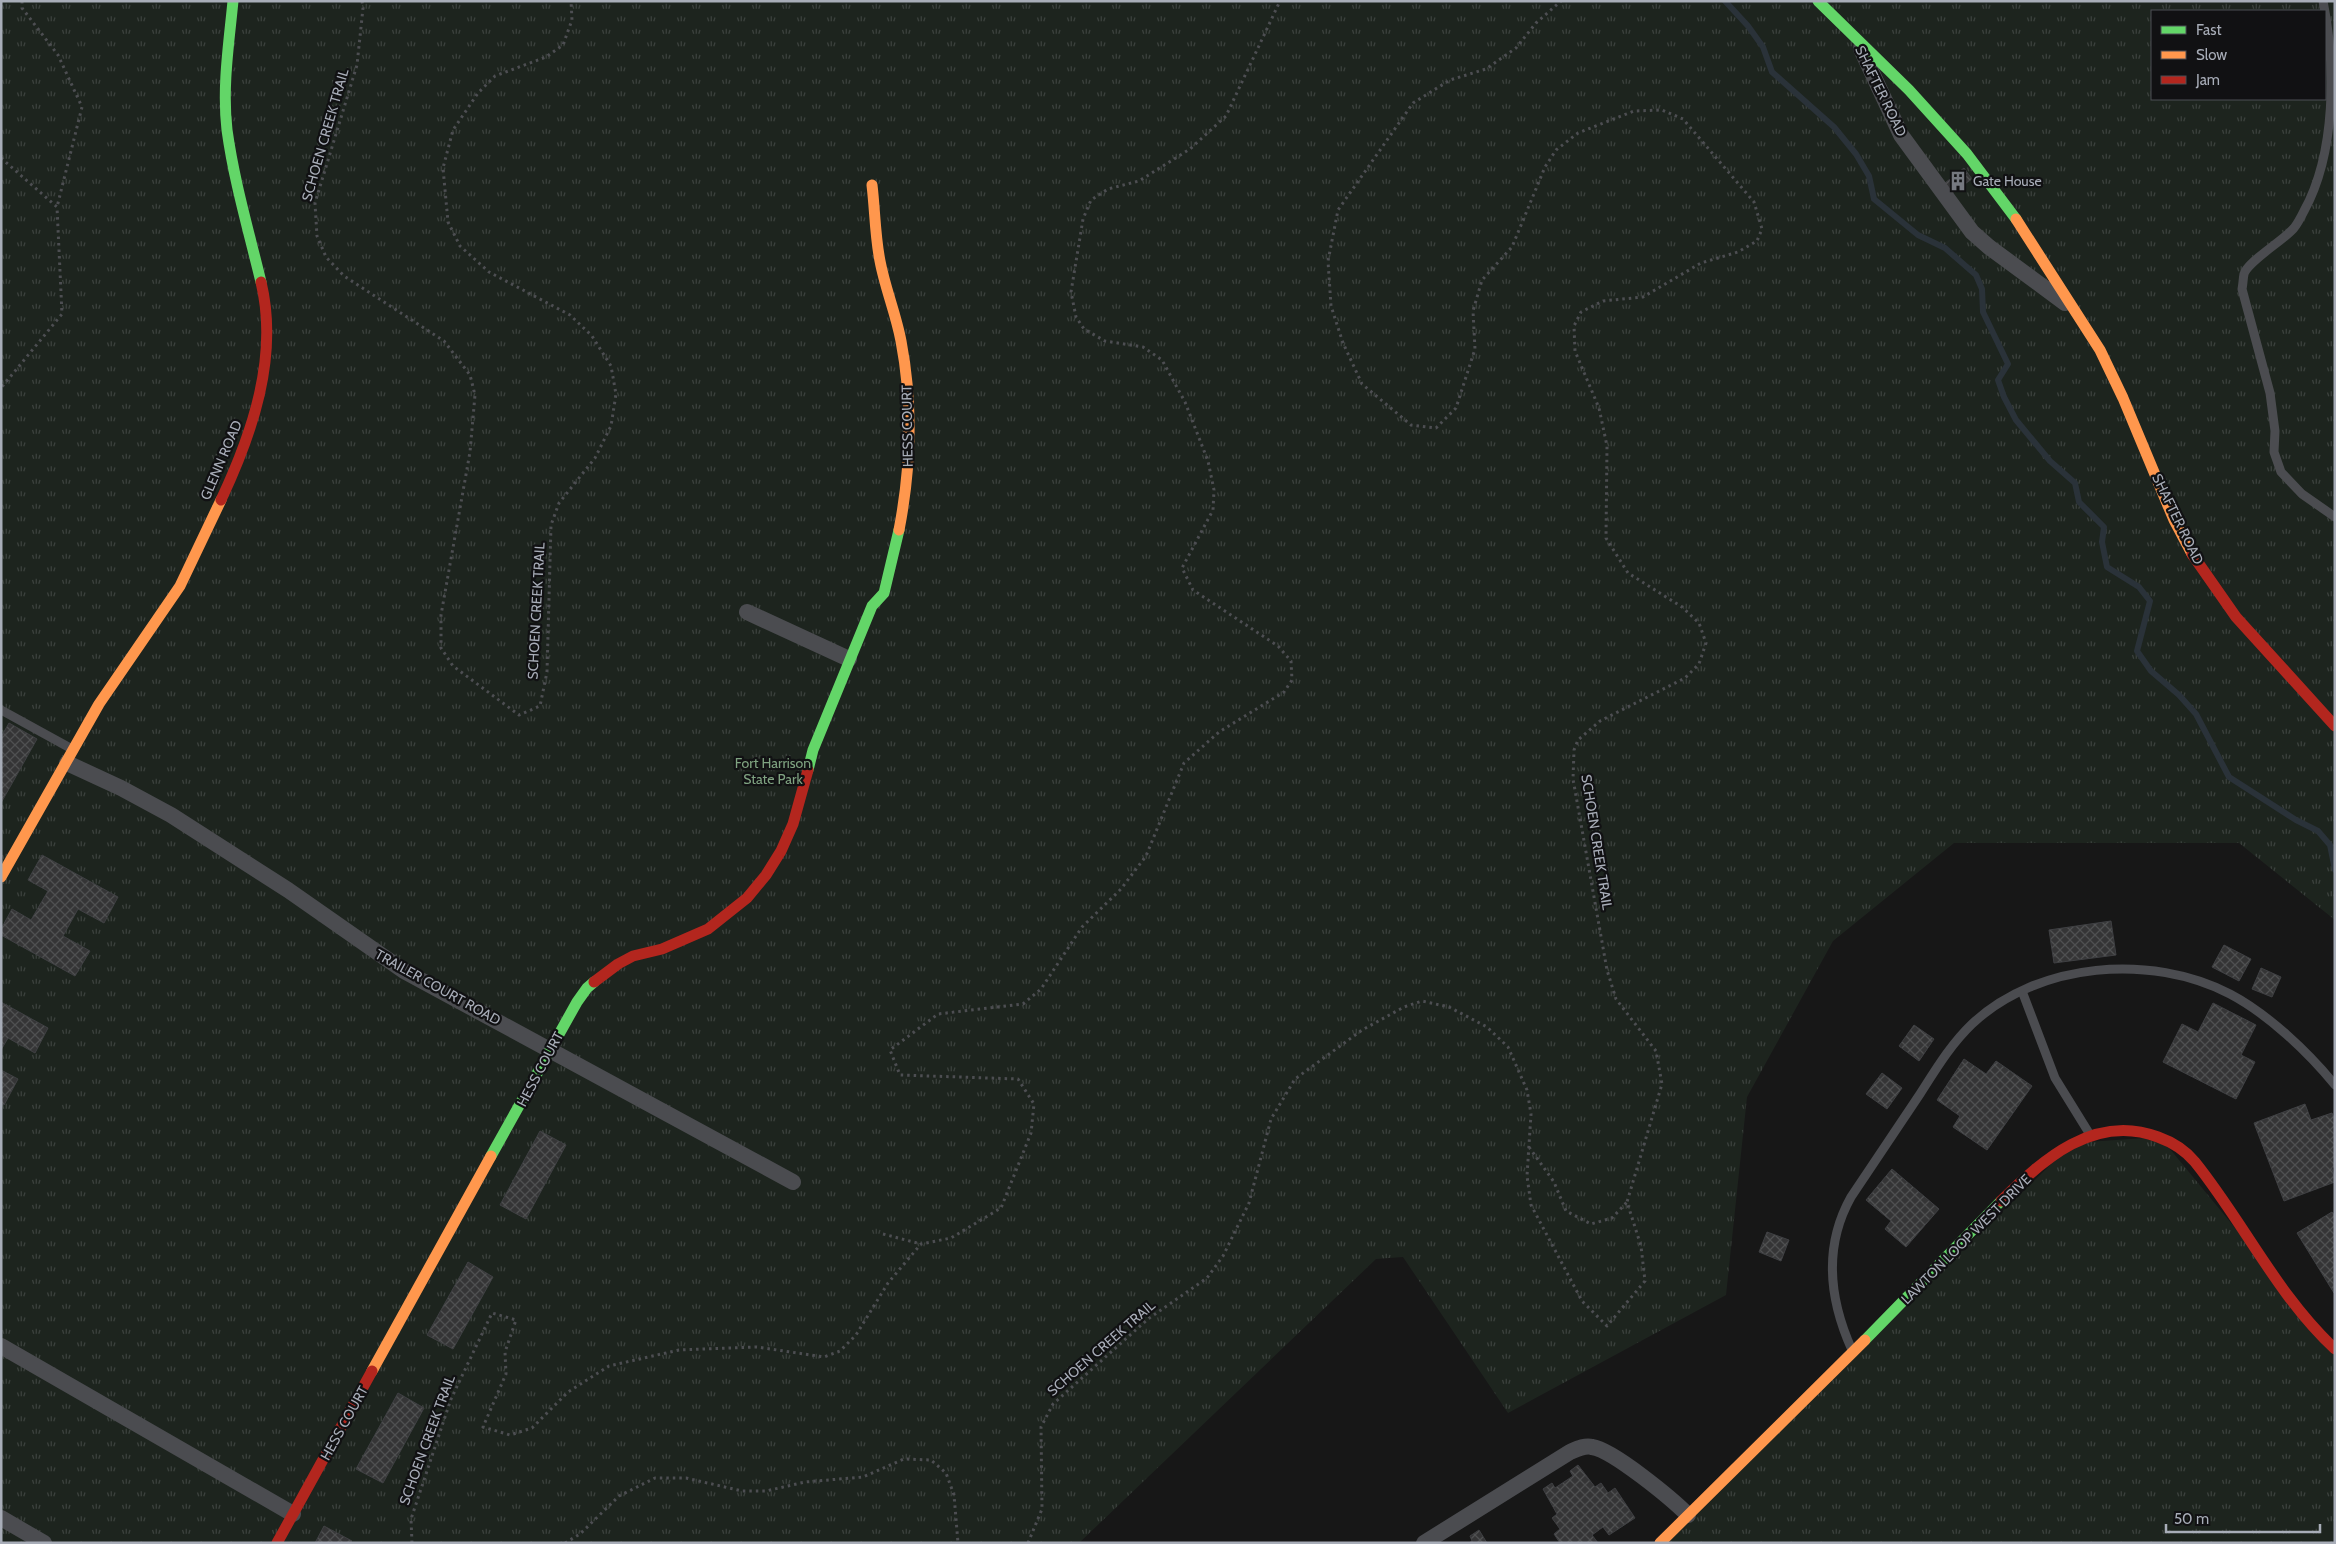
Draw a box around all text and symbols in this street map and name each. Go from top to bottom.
legend [2151,10,2326,100]
text: Fast [2196,21,2221,39]
street label: SHAFTER ROAD [1851,43,1911,139]
text: Slow [2196,46,2227,64]
street label: SCHOEN CREEK TRAIL [297,67,353,203]
text: Jam [2195,71,2220,89]
building icon: Gate House [1947,170,1969,192]
place label: Gate House [1973,172,2042,190]
street label: HESS COURT [897,384,917,467]
street label: GLENN ROAD [196,417,246,503]
street label: SHAFTER ROAD [2148,471,2208,567]
street label: SCHOEN CREEK TRAIL [523,542,549,680]
park label: Fort Harrison State Park [735,754,811,788]
street label: SCHOEN CREEK TRAIL [1577,773,1617,911]
street label: TRAILER COURT ROAD [372,945,504,1029]
street label: HESS COURT [513,1028,567,1110]
street label: LAWTON LOOP WEST DRIVE [1897,1170,2035,1308]
street label: SCHOEN CREEK TRAIL [1043,1296,1159,1400]
street label: SCHOEN CREEK TRAIL [395,1373,459,1507]
street label: HESS COURT [316,1382,372,1463]
scale bar [2166,1502,2320,1534]
text: 50 m [2174,1510,2209,1528]

